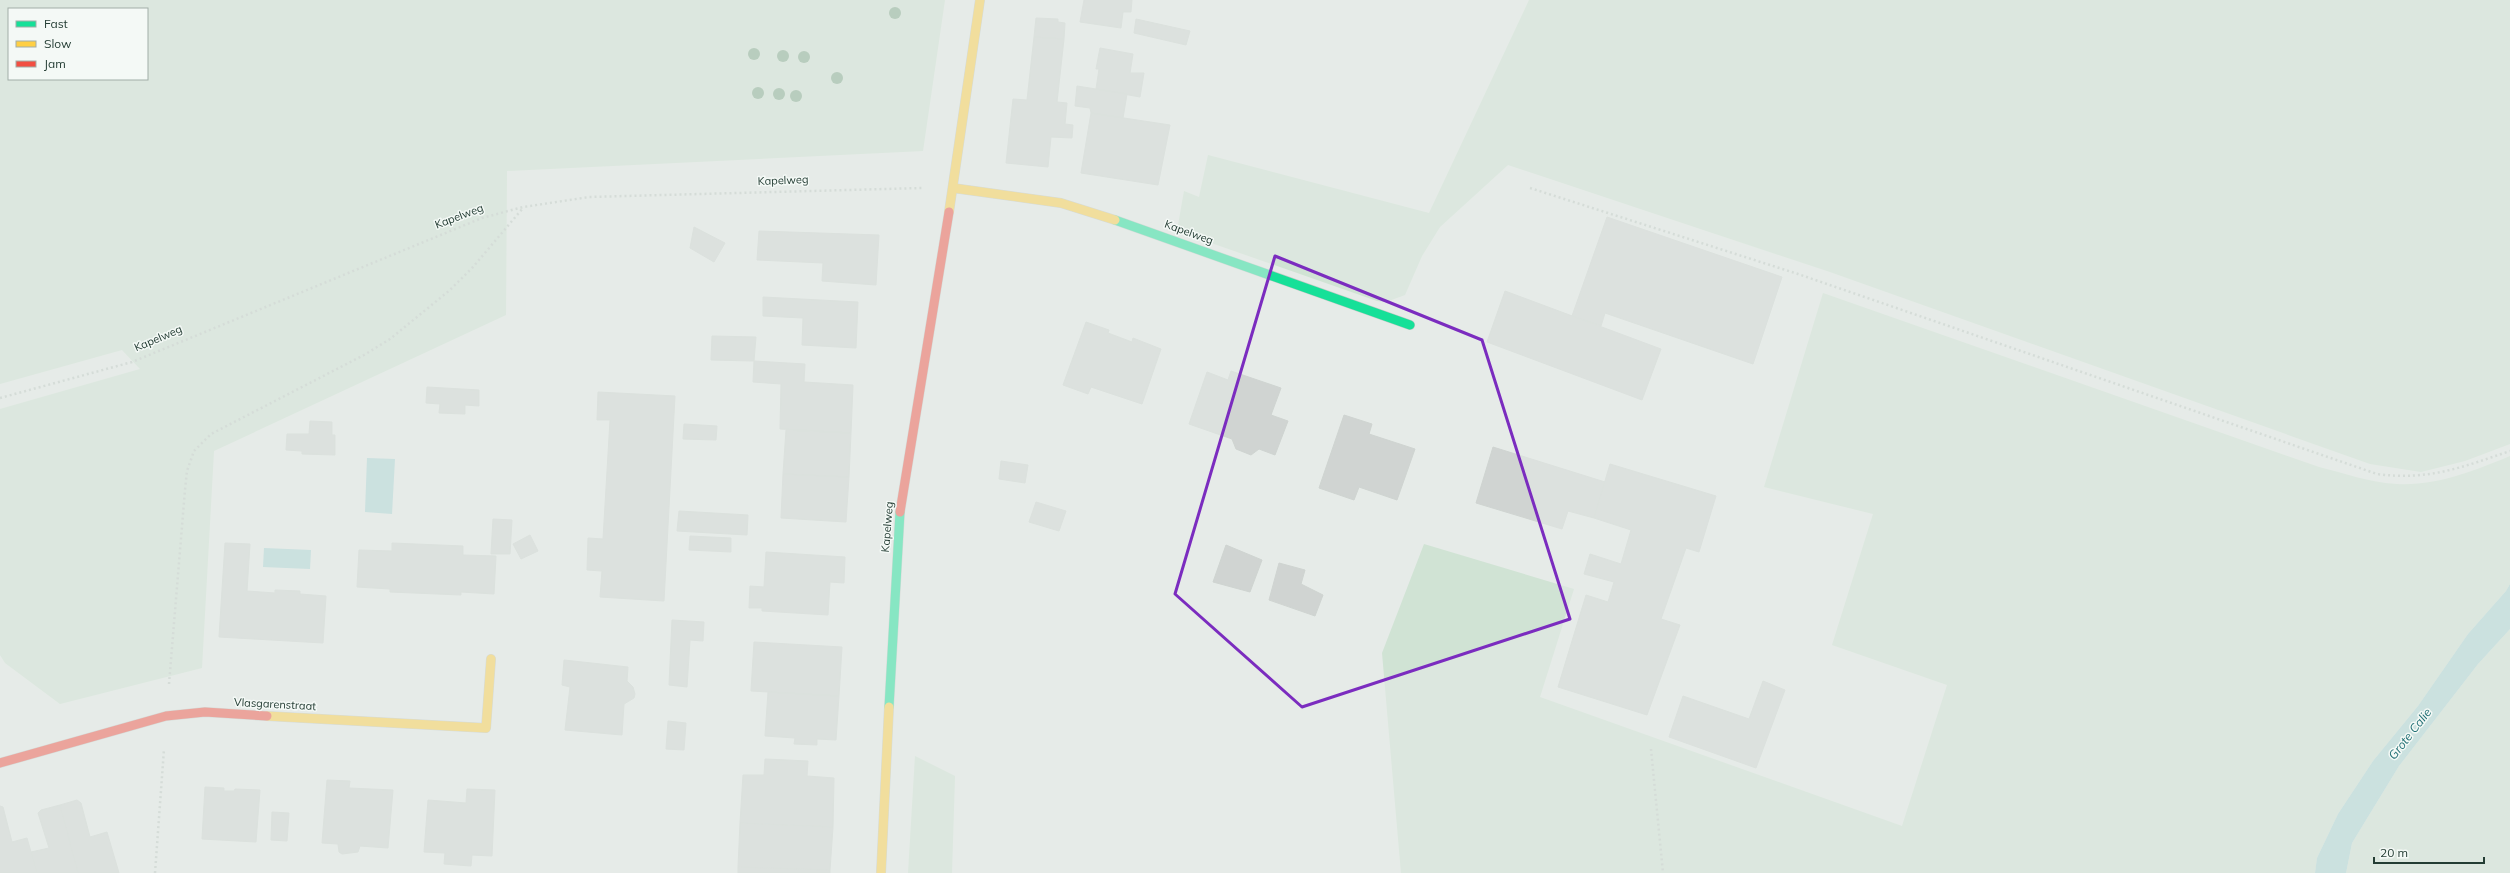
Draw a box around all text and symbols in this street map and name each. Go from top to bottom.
legend [8,8,148,80]
text: Fast [44,16,68,31]
text: Slow [44,36,72,51]
text: Jam [44,56,66,71]
street label: Kapelweg [757,172,809,188]
street label: Kapelweg [433,200,485,232]
street label: Kapelweg [1163,217,1215,247]
street label: Kapelweg [132,322,184,354]
street label: Kapelweg [878,501,896,553]
street label: Vlasgarenstraat [234,695,317,713]
water label: Grote Calie [2385,705,2435,762]
scale bar [2374,839,2484,865]
text: 20 m [2380,845,2408,860]

